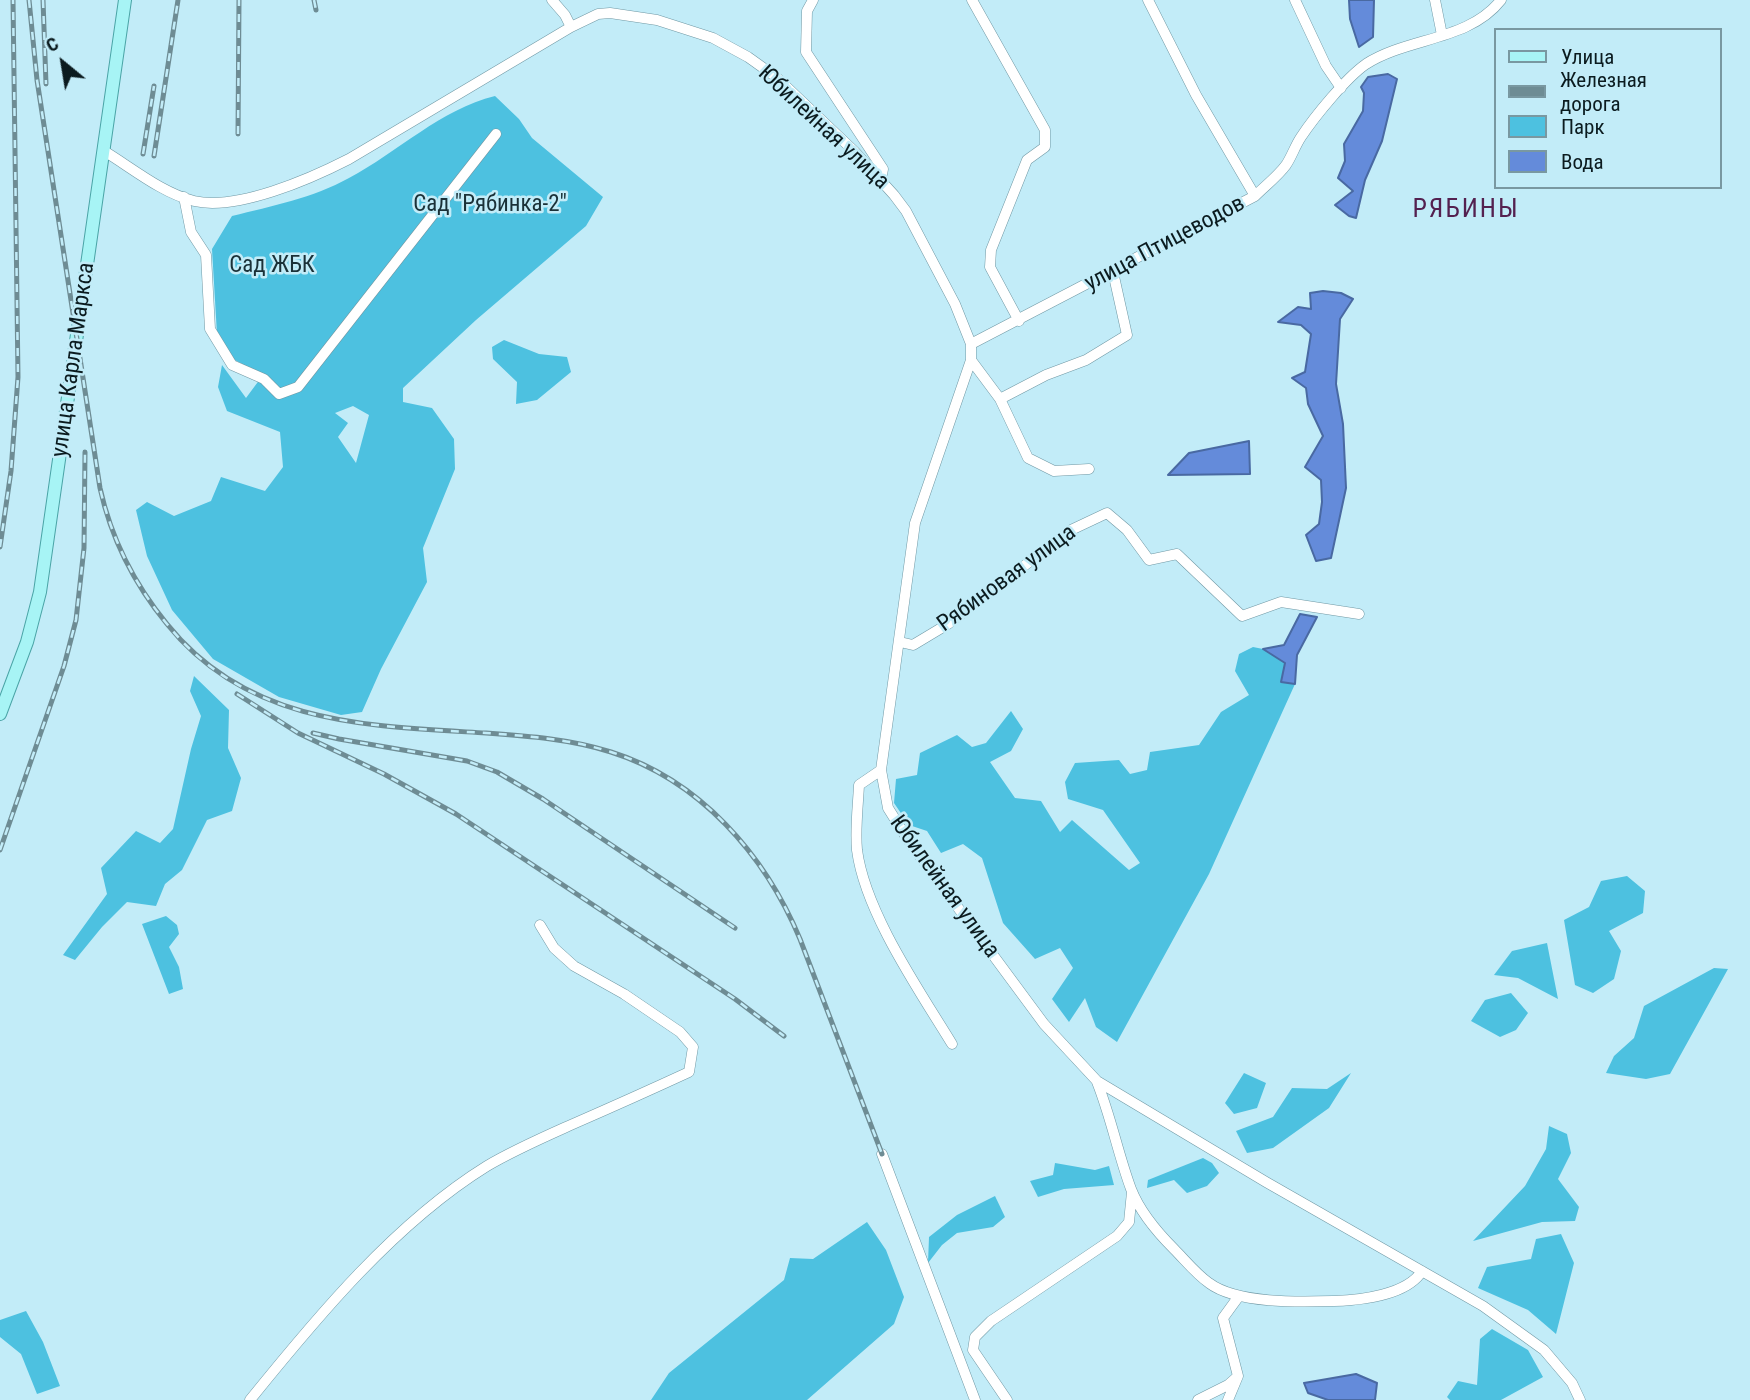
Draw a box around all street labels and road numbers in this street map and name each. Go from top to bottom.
street label: Юбилейная улица [752,60,894,196]
street label: улица Птицеводов [1080,190,1250,298]
street label: улица Карла Маркса [47,261,101,459]
street label: Рябиновая улица [932,520,1082,638]
street label: Юбилейная улица [883,810,1005,964]

